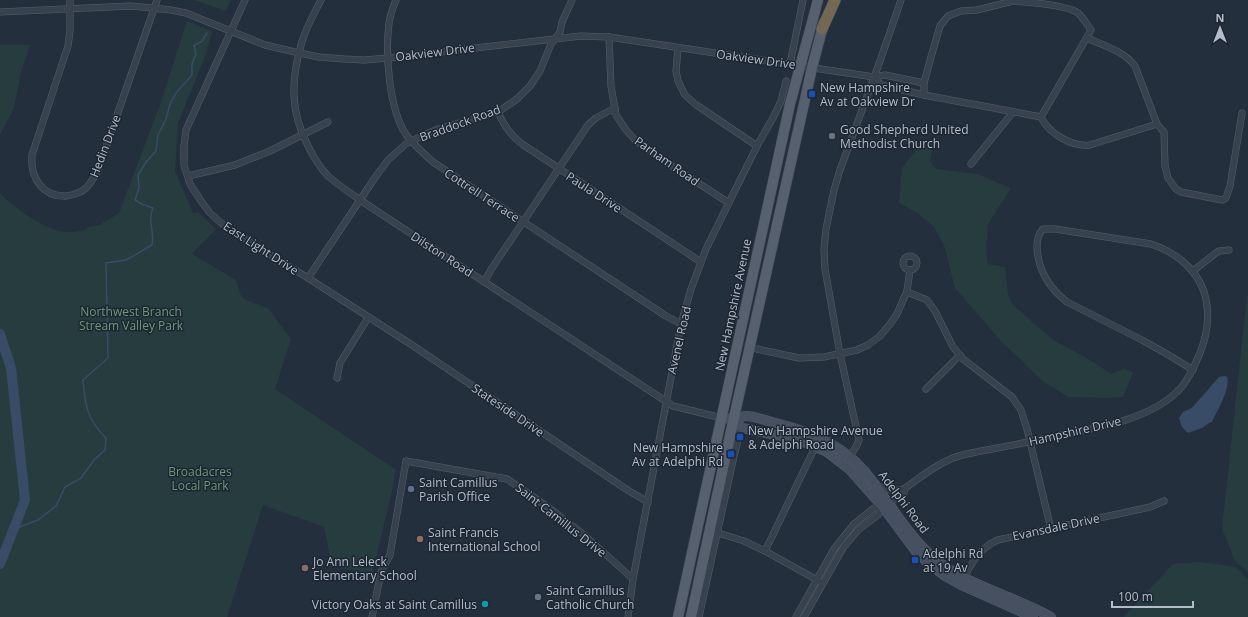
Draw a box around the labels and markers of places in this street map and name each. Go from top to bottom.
place label: New Hampshire Av at Oakview Dr [820,79,915,110]
marker: New Hampshire Av at Oakview Dr [807,89,817,99]
place label: Good Shepherd United Methodist Church [840,121,969,152]
marker: Good Shepherd United Methodist Church [827,131,837,141]
place label: New Hampshire Avenue & Adelphi Road [748,422,883,453]
marker: New Hampshire Avenue & Adelphi Road [735,432,745,442]
place label: New Hampshire Av at Adelphi Rd [632,439,723,470]
marker: New Hampshire Av at Adelphi Rd [726,449,736,459]
place label: Saint Camillus Parish Office [419,474,498,505]
marker: Saint Camillus Parish Office [406,484,416,494]
place label: Saint Francis International School [428,524,541,555]
marker: Saint Francis International School [415,534,425,544]
place label: Adelphi Rd at 19 Av [923,545,983,576]
place label: Jo Ann Leleck Elementary School [312,553,417,584]
marker: Adelphi Rd at 19 Av [910,555,920,565]
marker: Jo Ann Leleck Elementary School [300,563,310,573]
place label: Saint Camillus Catholic Church [546,582,634,613]
marker: Saint Camillus Catholic Church [533,592,543,602]
place label: Victory Oaks at Saint Camillus [312,596,477,613]
marker: Victory Oaks at Saint Camillus [480,599,490,609]

